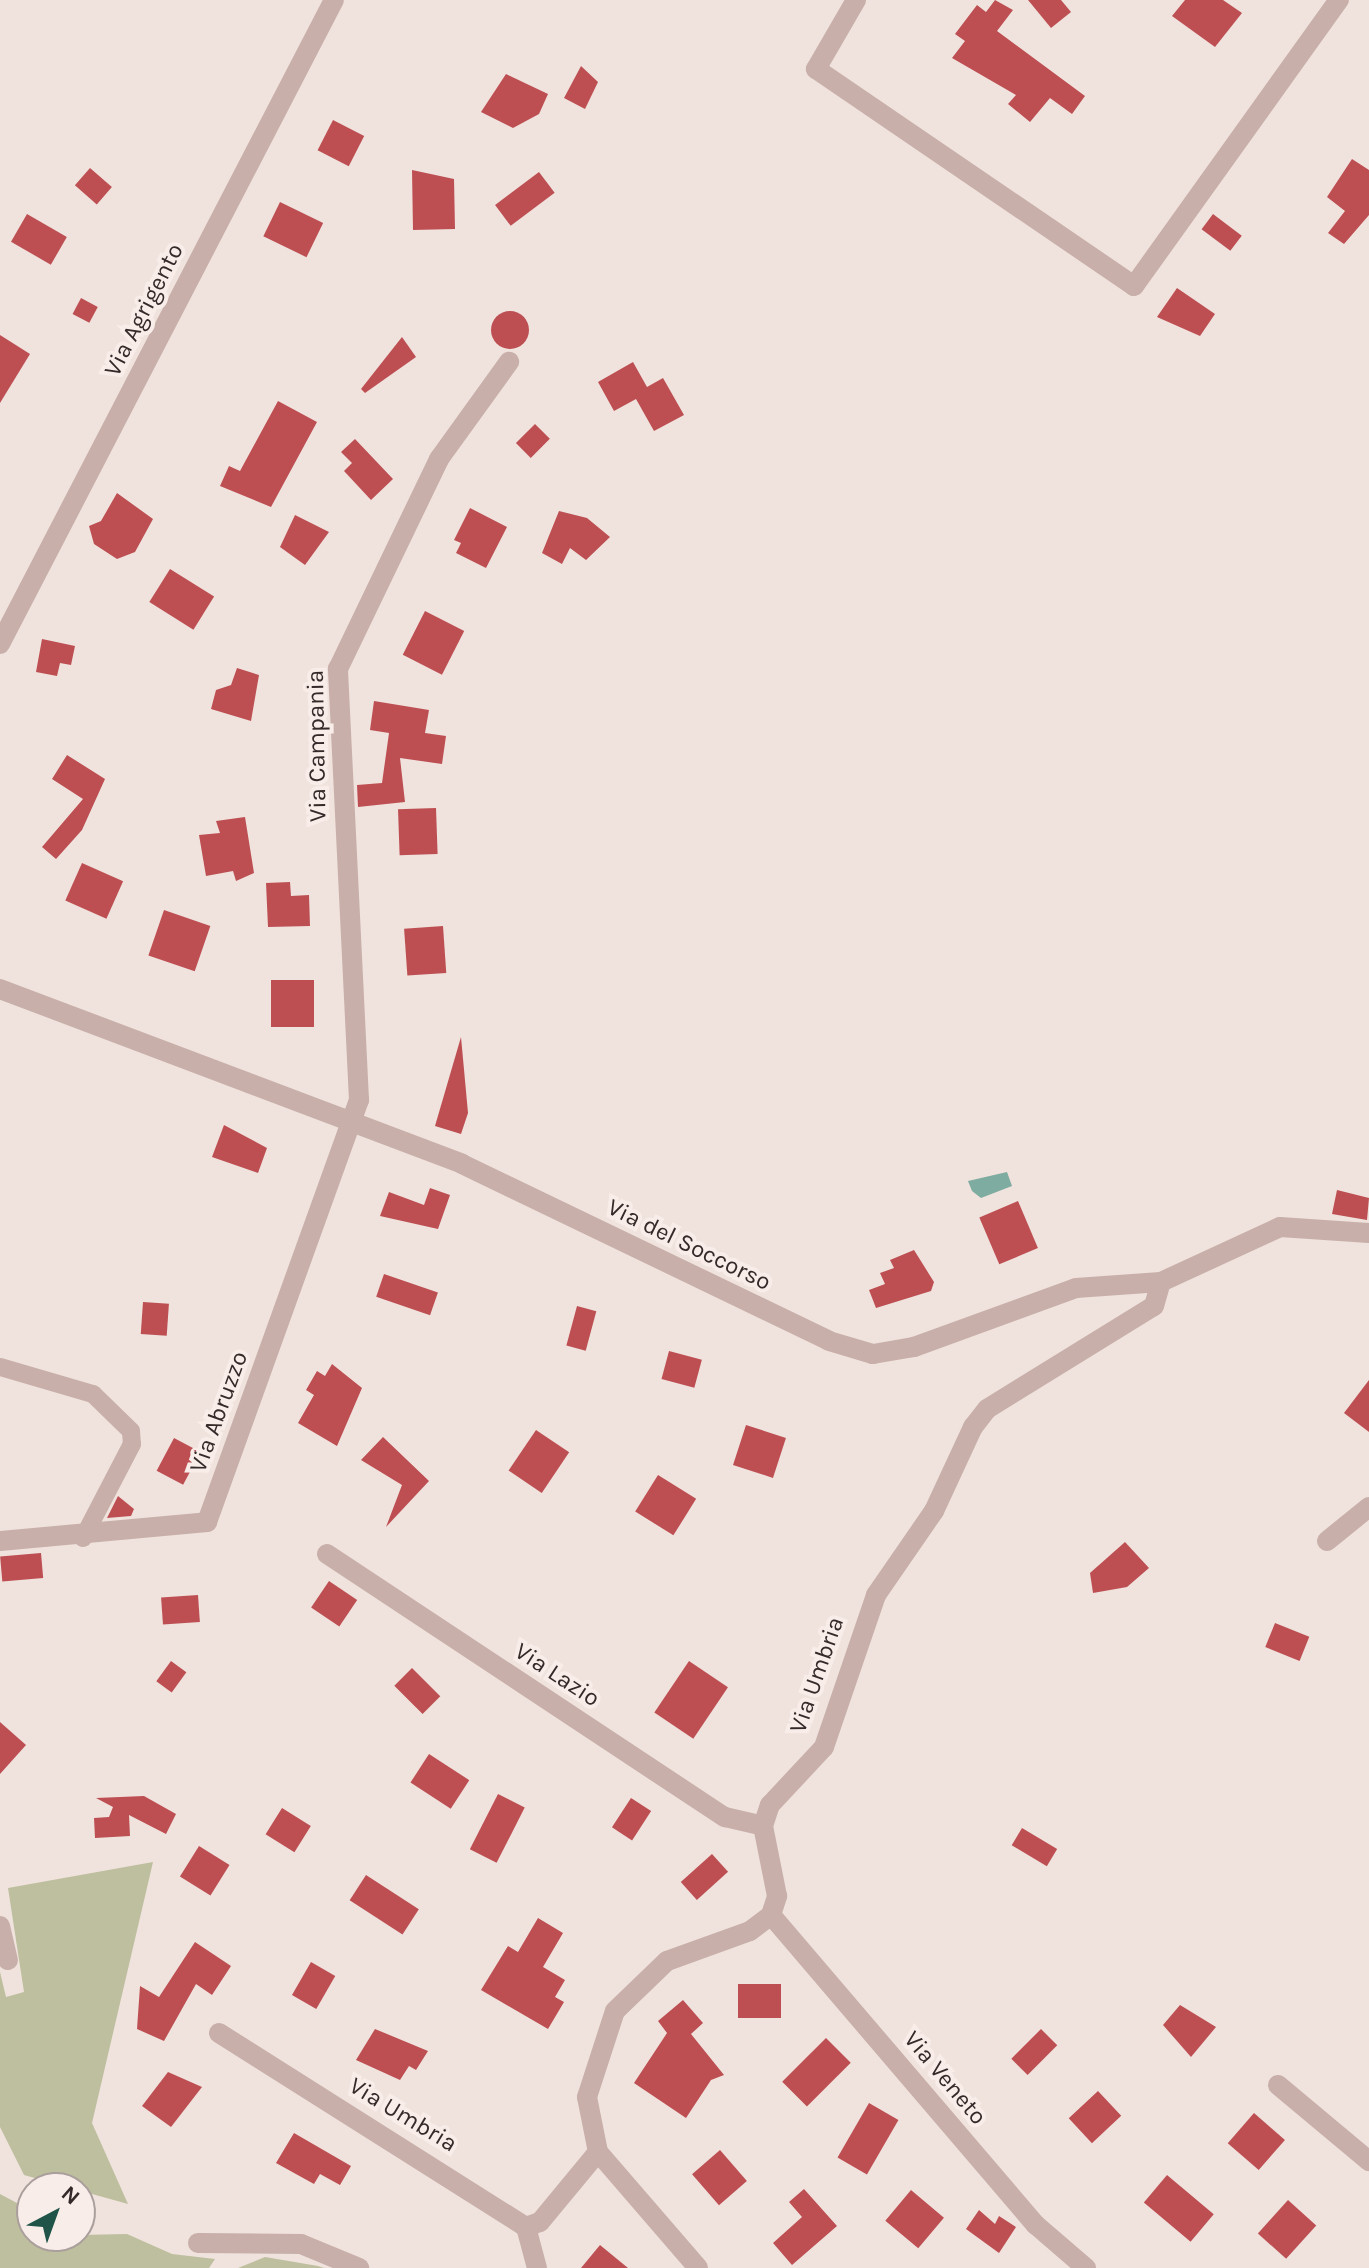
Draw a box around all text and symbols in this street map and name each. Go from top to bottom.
street label: Via Agrigento [98,239,190,381]
street label: Via Campania [301,670,333,822]
street label: Via del Soccorso [602,1193,776,1297]
street label: Via Abruzzo [184,1348,254,1476]
street label: Via Umbria [784,1613,850,1737]
street label: Via Lazio [509,1637,605,1713]
street label: Via Veneto [897,2025,993,2131]
street label: Via Umbria [344,2072,462,2158]
north arrow [16,2172,96,2252]
text: N [56,2180,85,2210]

